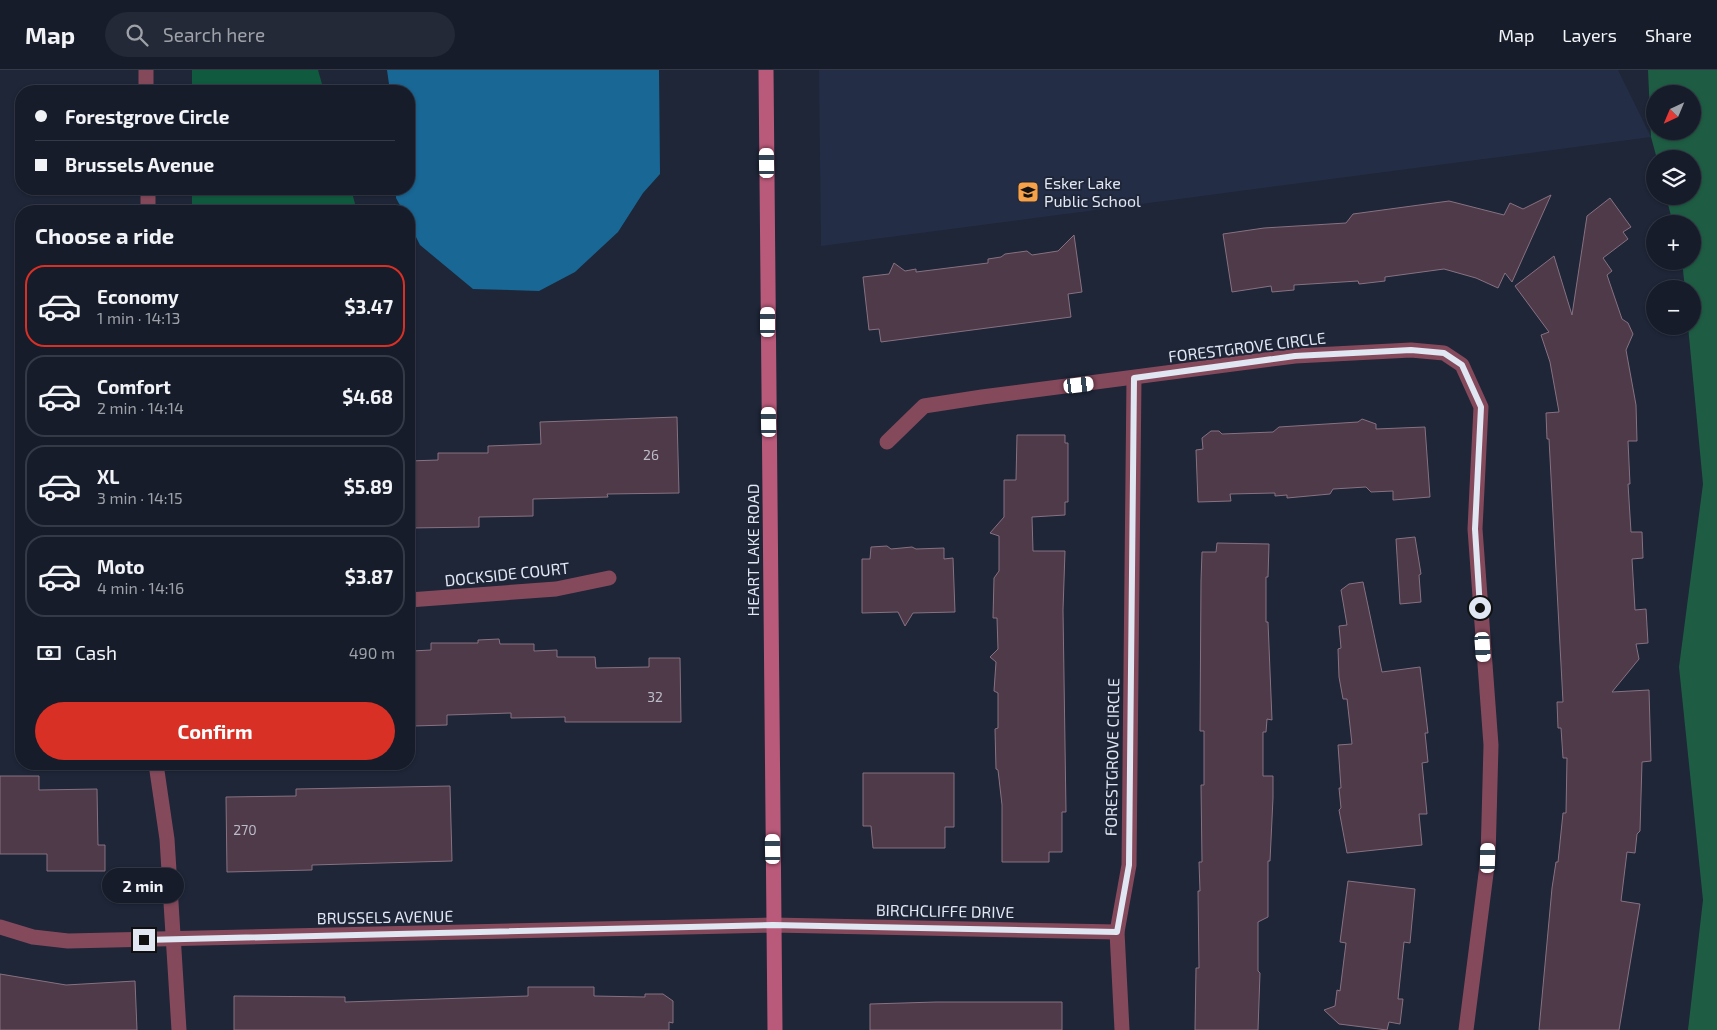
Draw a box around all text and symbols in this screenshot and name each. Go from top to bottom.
search box [105,12,455,57]
text: Map [25,20,75,49]
icon: search [123,21,151,49]
text: Search here [163,23,265,46]
text: Map [1498,24,1534,46]
text: Layers [1562,24,1617,46]
text: Share [1645,24,1692,46]
north arrow [1646,85,1701,140]
map controls [1646,85,1701,335]
text: Forestgrove Circle [65,105,229,128]
car [759,148,774,178]
button: layers [1646,150,1701,205]
text: Brussels Avenue [65,153,214,176]
place label: Esker Lake Public School [1044,173,1141,210]
school or university icon: Esker Lake Public School [1016,180,1040,204]
button: + [1646,215,1701,270]
text: Choose a ride [35,222,174,248]
button: − [1646,280,1701,335]
icon: car [37,284,82,329]
text: Economy [97,285,179,308]
text: $3.47 [345,295,393,318]
car [760,307,775,337]
text: 1 min · 14:13 [97,308,180,327]
street label: FORESTGROVE CIRCLE [1167,327,1327,366]
icon: car [37,374,82,419]
text: Comfort [97,375,171,398]
car [1063,376,1094,394]
text: $4.68 [342,385,393,408]
text: 2 min · 14:14 [97,398,184,417]
car [761,407,776,437]
house number: 26 [643,446,659,463]
icon: car [37,464,82,509]
text: XL [97,465,119,488]
text: $5.89 [344,475,393,498]
street label: HEART LAKE ROAD [743,484,762,616]
text: 3 min · 14:15 [97,488,183,507]
icon: car [37,554,82,599]
text: Moto [97,555,145,578]
street label: DOCKSIDE COURT [444,557,570,590]
text: $3.87 [345,565,393,588]
text: 4 min · 14:16 [97,578,184,597]
route start [1469,597,1491,619]
car [1474,632,1491,662]
icon: cash [35,639,63,667]
text: Cash [75,641,117,664]
text: 490 m [349,643,395,662]
street label: FORESTGROVE CIRCLE [1101,678,1122,836]
house number: 32 [647,688,663,705]
button: Confirm [35,702,395,760]
house number: 270 [233,821,257,838]
car [765,834,780,864]
car [1480,843,1495,873]
callout: 2 min [103,868,185,902]
text: 2 min [123,876,163,895]
street label: BIRCHCLIFFE DRIVE [876,900,1014,921]
street label: BRUSSELS AVENUE [316,906,454,927]
route end [133,929,155,951]

